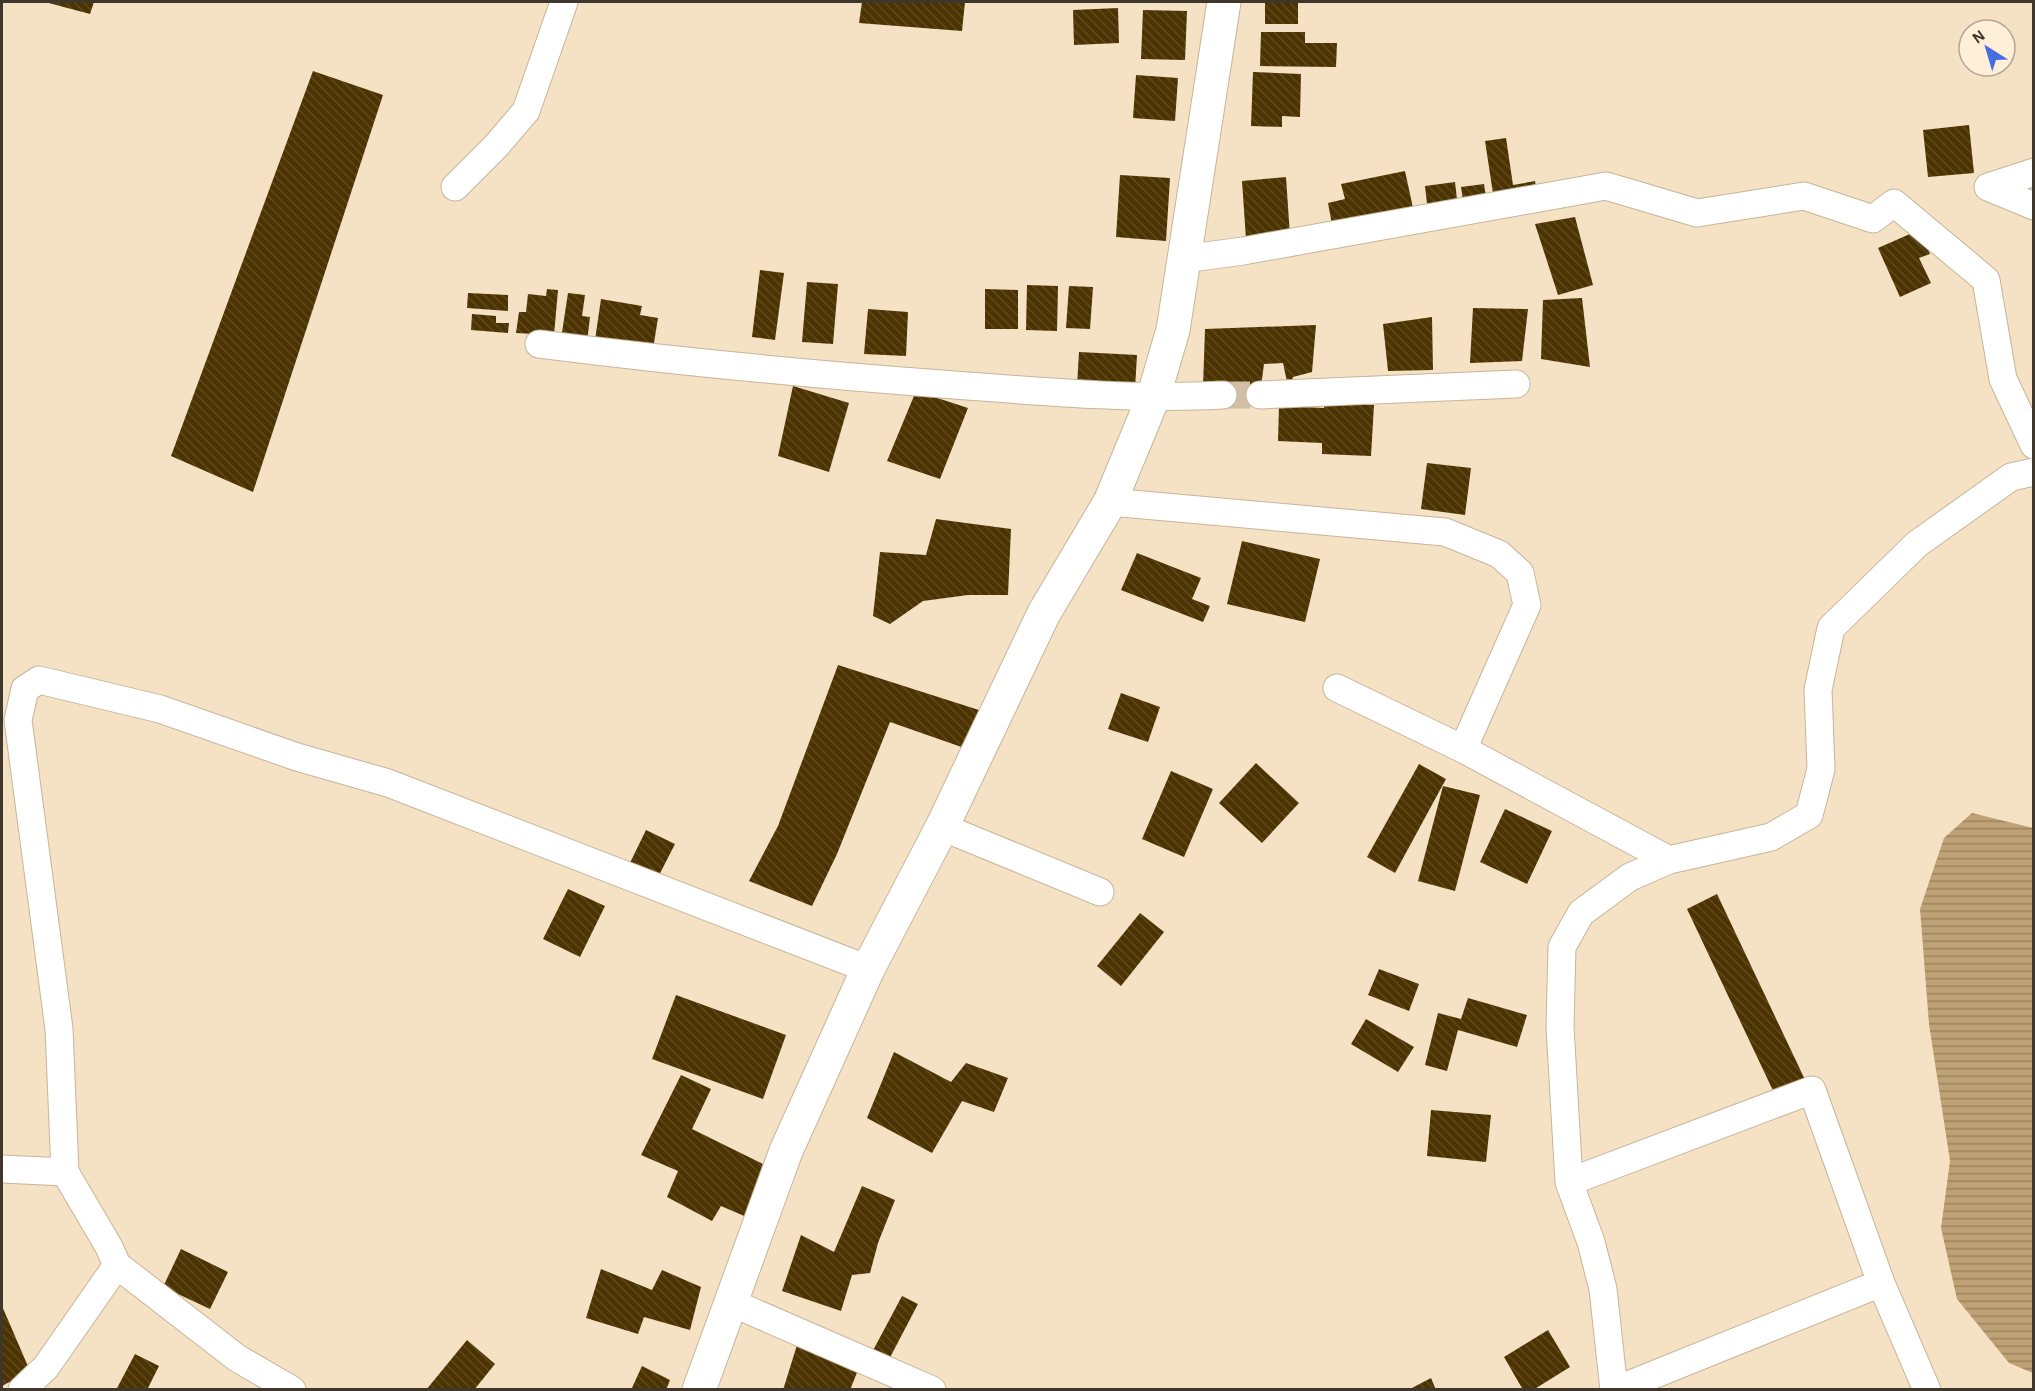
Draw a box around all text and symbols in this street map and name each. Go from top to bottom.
north arrow [1957,18,2017,78]
text: N [1969,27,1988,47]

